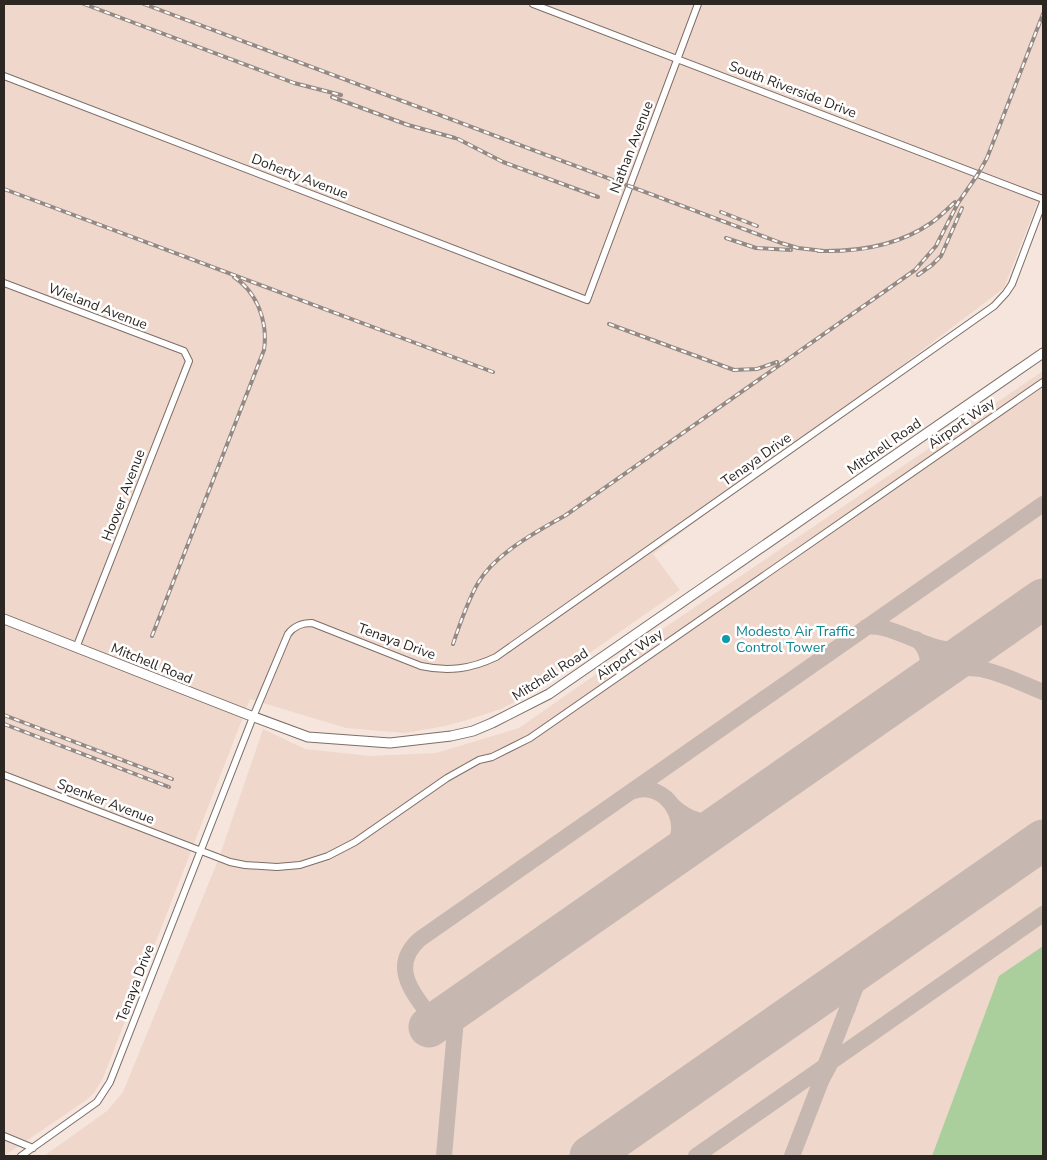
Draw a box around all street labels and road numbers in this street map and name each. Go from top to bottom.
street label: South Riverside Drive [726,56,859,123]
street label: Nathan Avenue [605,98,658,196]
street label: Doherty Avenue [249,149,351,204]
street label: Wieland Avenue [45,279,150,334]
street label: Airport Way [924,393,999,453]
street label: Mitchell Road [843,414,925,479]
street label: Tenaya Drive [718,428,795,491]
street label: Hoover Avenue [97,447,150,544]
street label: Tenaya Drive [355,619,438,664]
street label: Airport Way [592,624,667,684]
street label: Mitchell Road [108,638,195,688]
street label: Mitchell Road [509,643,592,705]
street label: Spenker Avenue [54,774,157,829]
street label: Tenaya Drive [112,942,159,1025]

